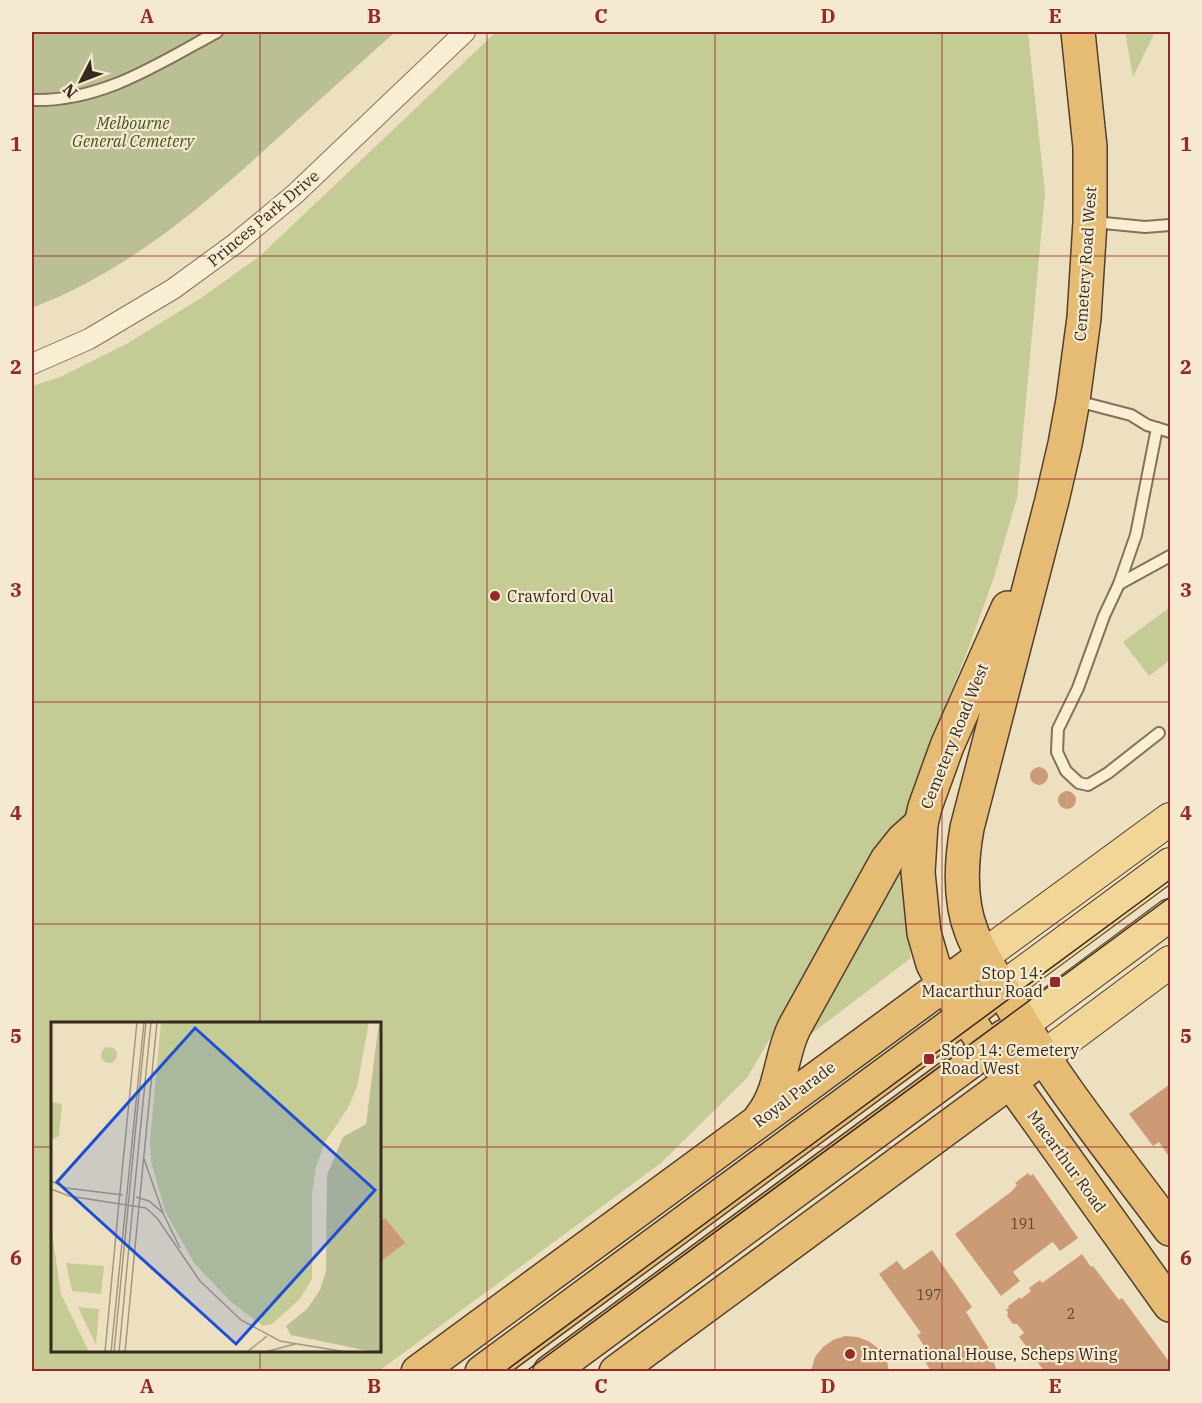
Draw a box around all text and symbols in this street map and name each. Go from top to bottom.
text: A [140,2,154,29]
text: B [367,2,381,29]
text: C [594,2,608,29]
text: D [820,2,836,29]
text: E [1048,2,1062,29]
north arrow [51,51,111,111]
text: N [58,80,82,102]
park label: Melbourne General Cemetery [72,113,196,151]
text: 1 [10,130,22,157]
text: 1 [1180,130,1192,157]
street label: Princes Park Drive [203,166,323,270]
street label: Cemetery Road West [1070,186,1100,342]
text: 2 [10,353,22,380]
text: 2 [1180,353,1192,380]
text: 3 [10,576,22,603]
text: 3 [1180,576,1192,603]
place label: Crawford Oval [507,586,614,606]
marker: Crawford Oval [488,589,502,603]
street label: Cemetery Road West [916,660,992,812]
text: 4 [10,799,22,826]
text: 4 [1180,799,1192,826]
place label: Stop 14: Macarthur Road [922,963,1043,1001]
marker: Stop 14: Macarthur Road [1048,975,1062,989]
text: 5 [10,1022,22,1049]
inset map [51,1022,381,1352]
text: 5 [1180,1022,1192,1049]
place label: Stop 14: Cemetery Road West [941,1040,1080,1078]
marker: Stop 14: Cemetery Road West [922,1052,936,1066]
street label: Royal Parade [749,1057,839,1131]
street label: Macarthur Road [1023,1106,1111,1216]
house number: 191 [1010,1215,1036,1233]
text: 6 [10,1244,22,1271]
text: 6 [1180,1244,1192,1271]
house number: 197 [916,1286,942,1304]
house number: 2 [1067,1305,1075,1323]
place label: International House, Scheps Wing [862,1344,1118,1364]
marker: International House, Scheps Wing [843,1347,857,1361]
text: A [140,1372,154,1399]
text: B [367,1372,381,1399]
text: C [594,1372,608,1399]
text: D [820,1372,836,1399]
text: E [1048,1372,1062,1399]

